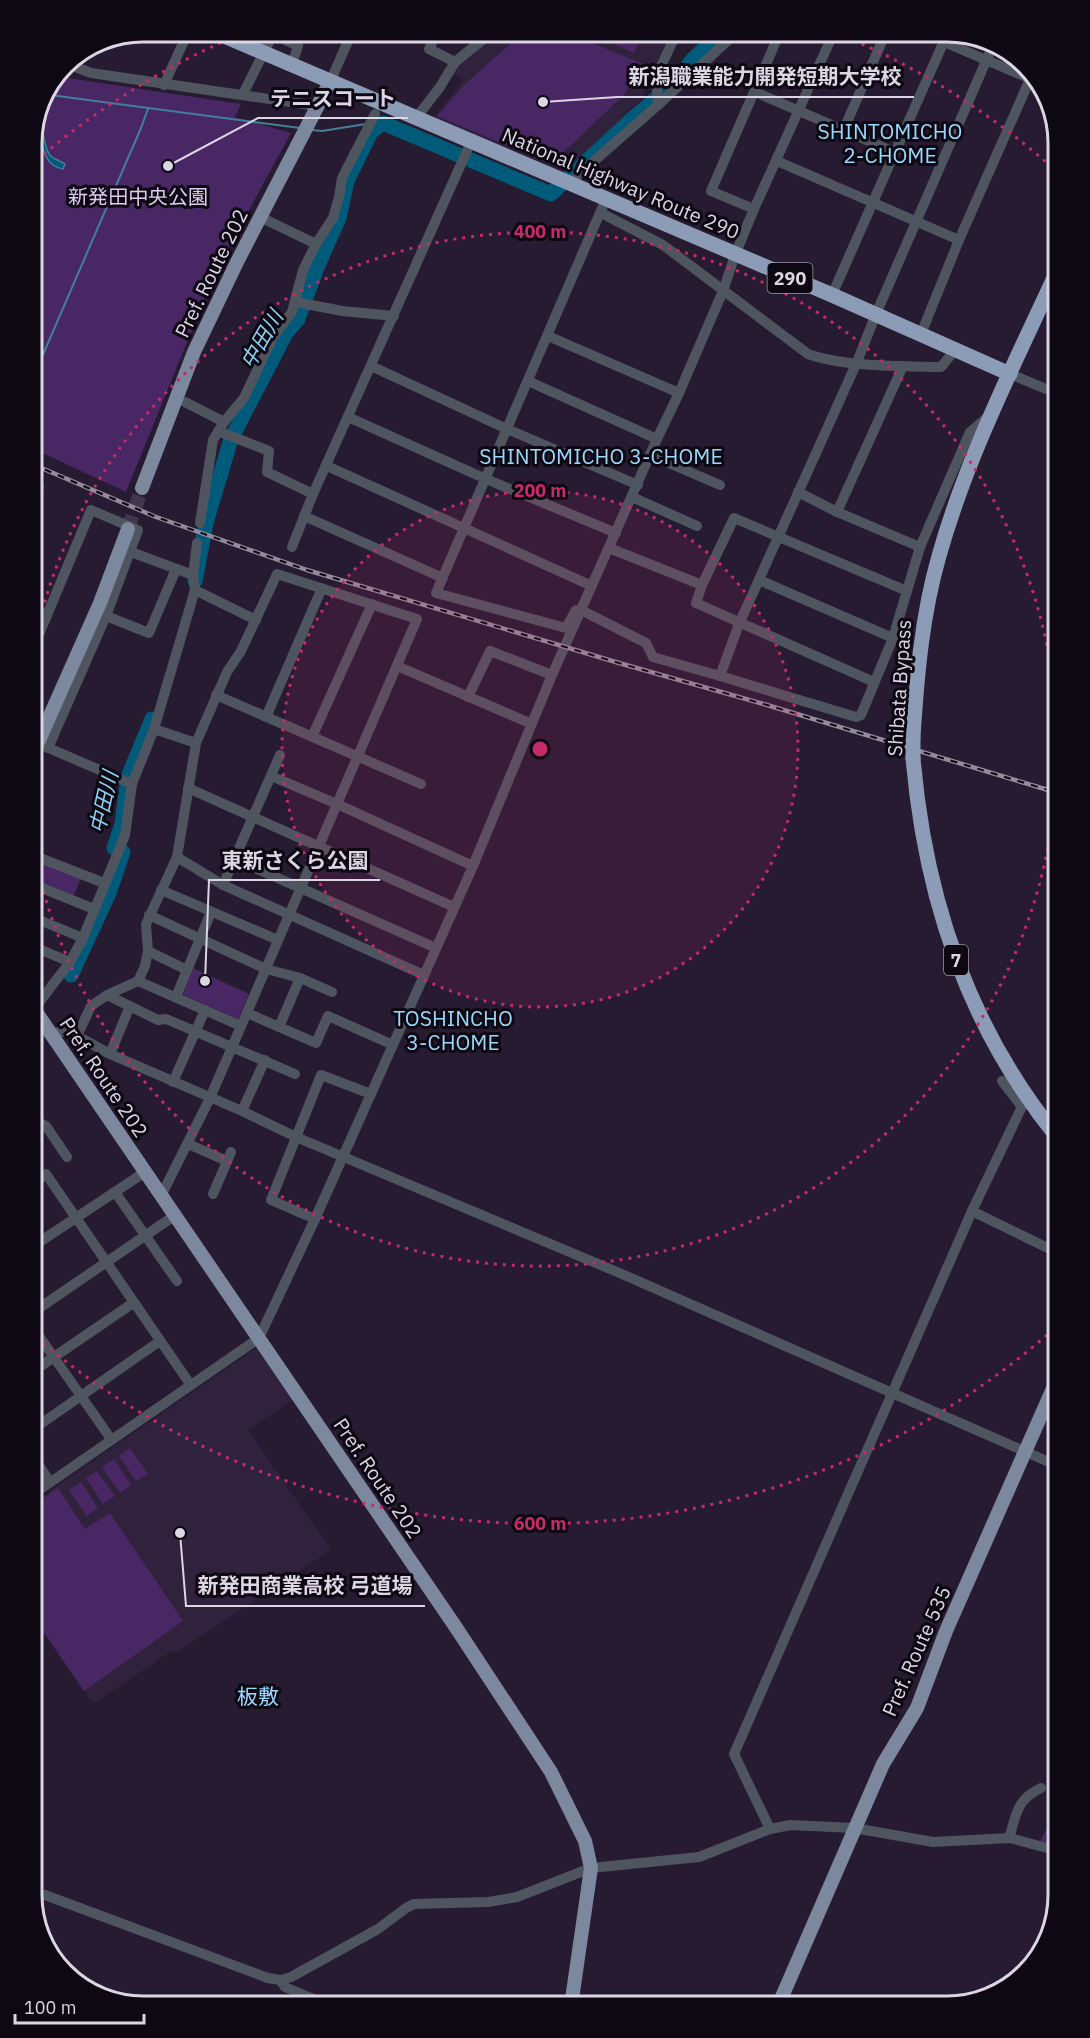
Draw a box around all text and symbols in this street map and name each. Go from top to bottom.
callout: 新潟職業能力開発短期大学校 [617,58,914,97]
text: 新潟職業能力開発短期大学校 [629,62,902,90]
callout: テニスコート [258,79,408,118]
text: テニスコート [270,84,396,112]
district label: SHINTOMICHO 2-CHOME [818,117,962,169]
street label: National Highway Route 290 [498,121,744,245]
park label: 新発田中央公園 [68,183,208,210]
street label: Pref. Route 202 [168,204,254,342]
text: 400 m [514,220,566,243]
road number: 290 [768,263,812,293]
water label: 中田川 [233,303,290,373]
district label: SHINTOMICHO 3-CHOME [479,442,723,470]
text: 200 m [514,479,566,502]
street label: Shibata Bypass [881,619,917,757]
centre of rings [530,739,550,759]
water label: 中田川 [82,766,124,836]
callout: 東新さくら公園 [209,841,380,880]
text: 東新さくら公園 [222,846,369,874]
road number: 7 [944,945,968,975]
district label: TOSHINCHO 3-CHOME [393,1004,513,1056]
street label: Pref. Route 202 [54,1011,154,1143]
street label: Pref. Route 202 [328,1412,428,1544]
text: 600 m [514,1512,566,1535]
callout: 新発田商業高校 弓道場 [186,1567,425,1606]
text: 新発田商業高校 弓道場 [198,1571,412,1599]
street label: Pref. Route 535 [875,1582,957,1720]
district label: 板敷 [237,1682,279,1710]
scale bar [15,1987,144,2025]
text: 100 m [24,1996,76,2019]

